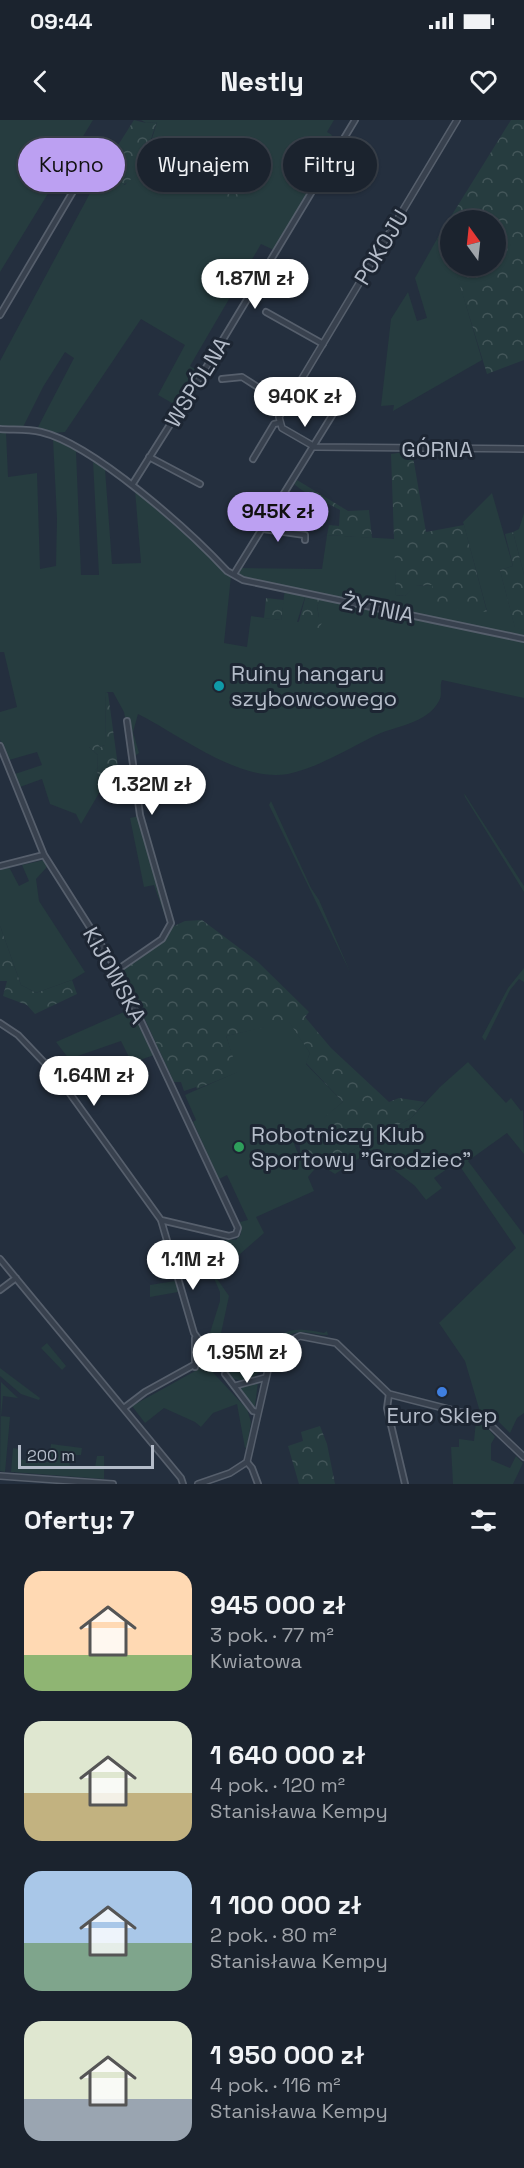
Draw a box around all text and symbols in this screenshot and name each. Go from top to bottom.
text: 09:44 [30,7,92,35]
text: Nestly [220,64,304,99]
icon: back [24,65,57,98]
icon: heart [467,65,500,98]
chip: Kupno [18,138,125,192]
chip: Wynajem [137,138,271,192]
chip: Filtry [283,138,377,192]
street label: POKOJU [348,204,414,290]
north arrow [440,210,506,276]
map controls [440,210,506,276]
pin: 1.87M zł [193,259,317,310]
text: 1.87M zł [215,265,295,291]
street label: WSPÓLNA [158,332,236,432]
pin: 940K zł [250,377,360,428]
text: 940K zł [268,383,342,409]
street label: GÓRNA [401,435,473,463]
pin: 945K zł [223,492,333,543]
text: 945K zł [241,498,315,524]
street label: ŻYTNIA [339,587,417,629]
place label: Ruiny hangaru szybowcowego [231,659,397,712]
marker: Ruiny hangaru szybowcowego [212,679,226,693]
pin: 1.32M zł [90,765,214,816]
text: 1.32M zł [112,771,192,797]
street label: KIJOWSKA [77,922,153,1028]
pin: 1.64M zł [32,1056,156,1107]
text: 1.64M zł [53,1062,135,1088]
place label: Robotniczy Klub Sportowy "Grodziec" [251,1120,471,1173]
marker: Robotniczy Klub Sportowy "Grodziec" [232,1140,246,1154]
pin: 1.1M zł [138,1240,248,1291]
text: 1.1M zł [161,1246,225,1272]
pin: 1.95M zł [185,1333,309,1384]
text: 1.95M zł [207,1339,287,1365]
marker: Euro Sklep [435,1385,449,1399]
place label: Euro Sklep [387,1401,497,1429]
scale bar [18,1442,154,1470]
text: 200 m [27,1445,75,1466]
text: Oferty: 7 [24,1503,134,1537]
icon: filters [467,1504,500,1537]
text: 945 000 zł [210,1588,346,1622]
icon: home [72,1595,144,1667]
text: 3 pok. · 77 m² [210,1622,334,1648]
text: Kwiatowa [210,1648,302,1674]
text: 1 640 000 zł [210,1738,366,1772]
icon: home [72,1745,144,1817]
text: 4 pok. · 120 m² [210,1772,345,1798]
text: Stanisława Kempy [210,1798,388,1824]
text: 1 100 000 zł [210,1888,362,1922]
icon: home [72,1895,144,1967]
text: 2 pok. · 80 m² [210,1922,337,1948]
text: Stanisława Kempy [210,1948,388,1974]
text: 1 950 000 zł [210,2038,365,2072]
icon: home [72,2045,144,2117]
text: 4 pok. · 116 m² [210,2072,341,2098]
text: Stanisława Kempy [210,2098,388,2124]

